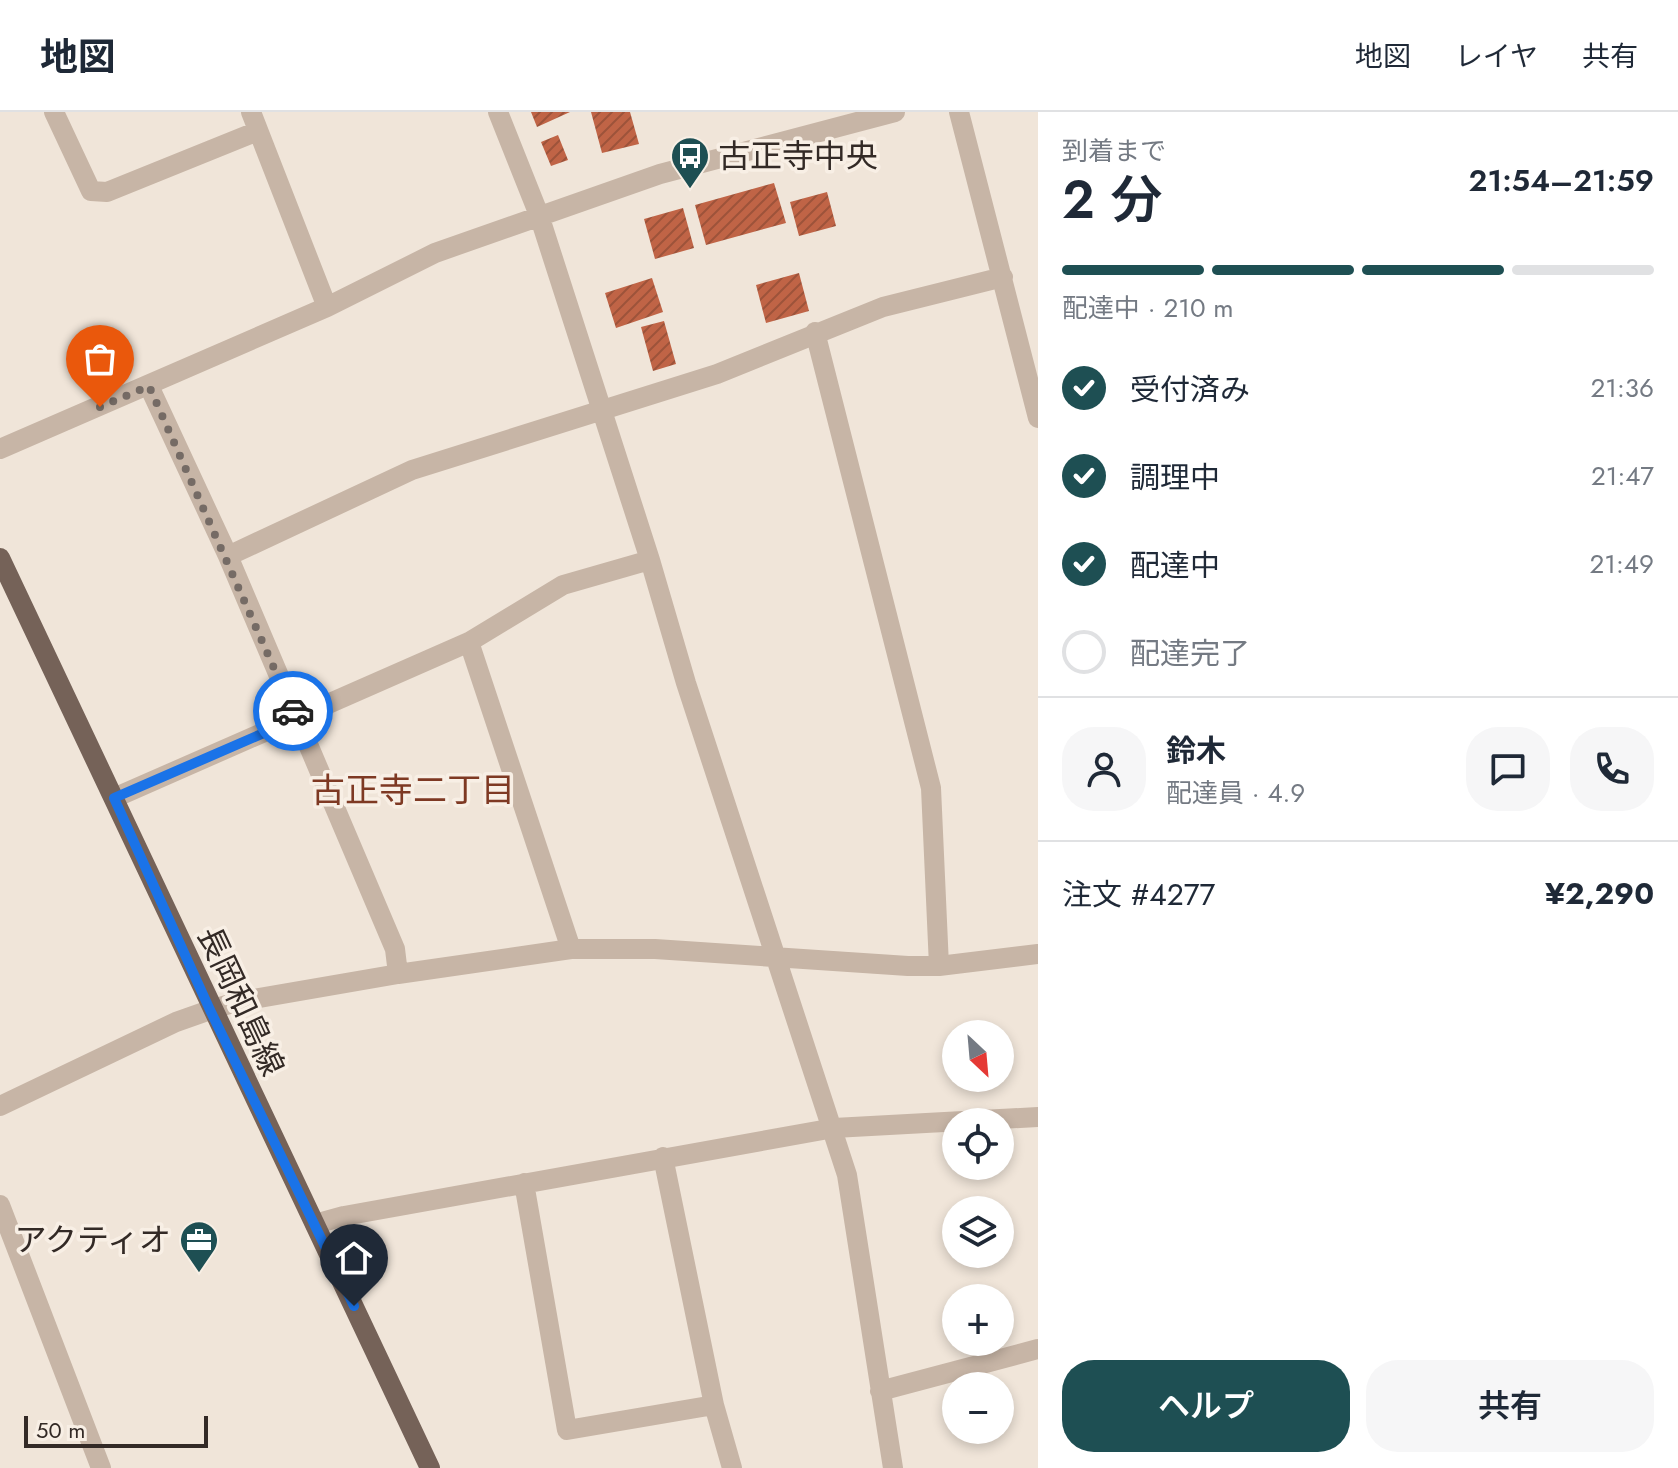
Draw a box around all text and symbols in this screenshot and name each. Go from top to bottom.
text: 地図 [40,29,116,84]
text: 地図 [1355,36,1411,77]
text: レイヤ [1455,36,1538,77]
text: 共有 [1582,36,1638,77]
text: 到着まで [1062,132,1166,170]
place label: 古正寺中央 [718,133,878,179]
bus stop icon: 古正寺中央 [669,135,711,190]
text: 21:54–21:59 [1469,159,1654,202]
text: 2 分 [1062,162,1162,238]
text: 配達中 · 210 m [1062,289,1234,327]
pin [66,325,134,407]
icon: bag [78,337,122,381]
icon: check [1062,366,1106,410]
text: 受付済み [1130,368,1250,411]
text: 21:36 [1591,369,1654,407]
icon: check [1062,454,1106,498]
text: 調理中 [1130,456,1220,499]
text: 21:47 [1591,457,1654,495]
icon: check [1062,542,1106,586]
text: 配達中 [1130,544,1220,587]
text: 21:49 [1590,545,1654,583]
text: 配達完了 [1130,632,1250,675]
courier [253,671,333,751]
icon: car [271,689,315,733]
button: person [1062,727,1146,811]
button: chat [1466,727,1550,811]
button: phone [1570,727,1654,811]
text: 鈴木 [1166,729,1226,772]
district label: 古正寺二丁目 [311,766,515,815]
text: 配達員 · 4.9 [1166,774,1305,812]
text: ¥2,290 [1545,872,1654,915]
text: 注文 #4277 [1062,873,1215,916]
street label: 長岡和島線 [186,919,296,1083]
north arrow [942,1020,1014,1092]
map controls [942,1020,1014,1444]
button: locate [942,1108,1014,1180]
button: layers [942,1196,1014,1268]
place label: アクティオ [15,1217,171,1263]
office icon: アクティオ [178,1219,220,1274]
pin [320,1224,388,1306]
icon: home [332,1236,376,1280]
button: + [942,1284,1014,1356]
button: ヘルプ [1062,1360,1350,1452]
button: 共有 [1366,1360,1654,1452]
button: − [942,1372,1014,1444]
scale bar [24,1412,208,1448]
text: 50 m [36,1414,85,1446]

